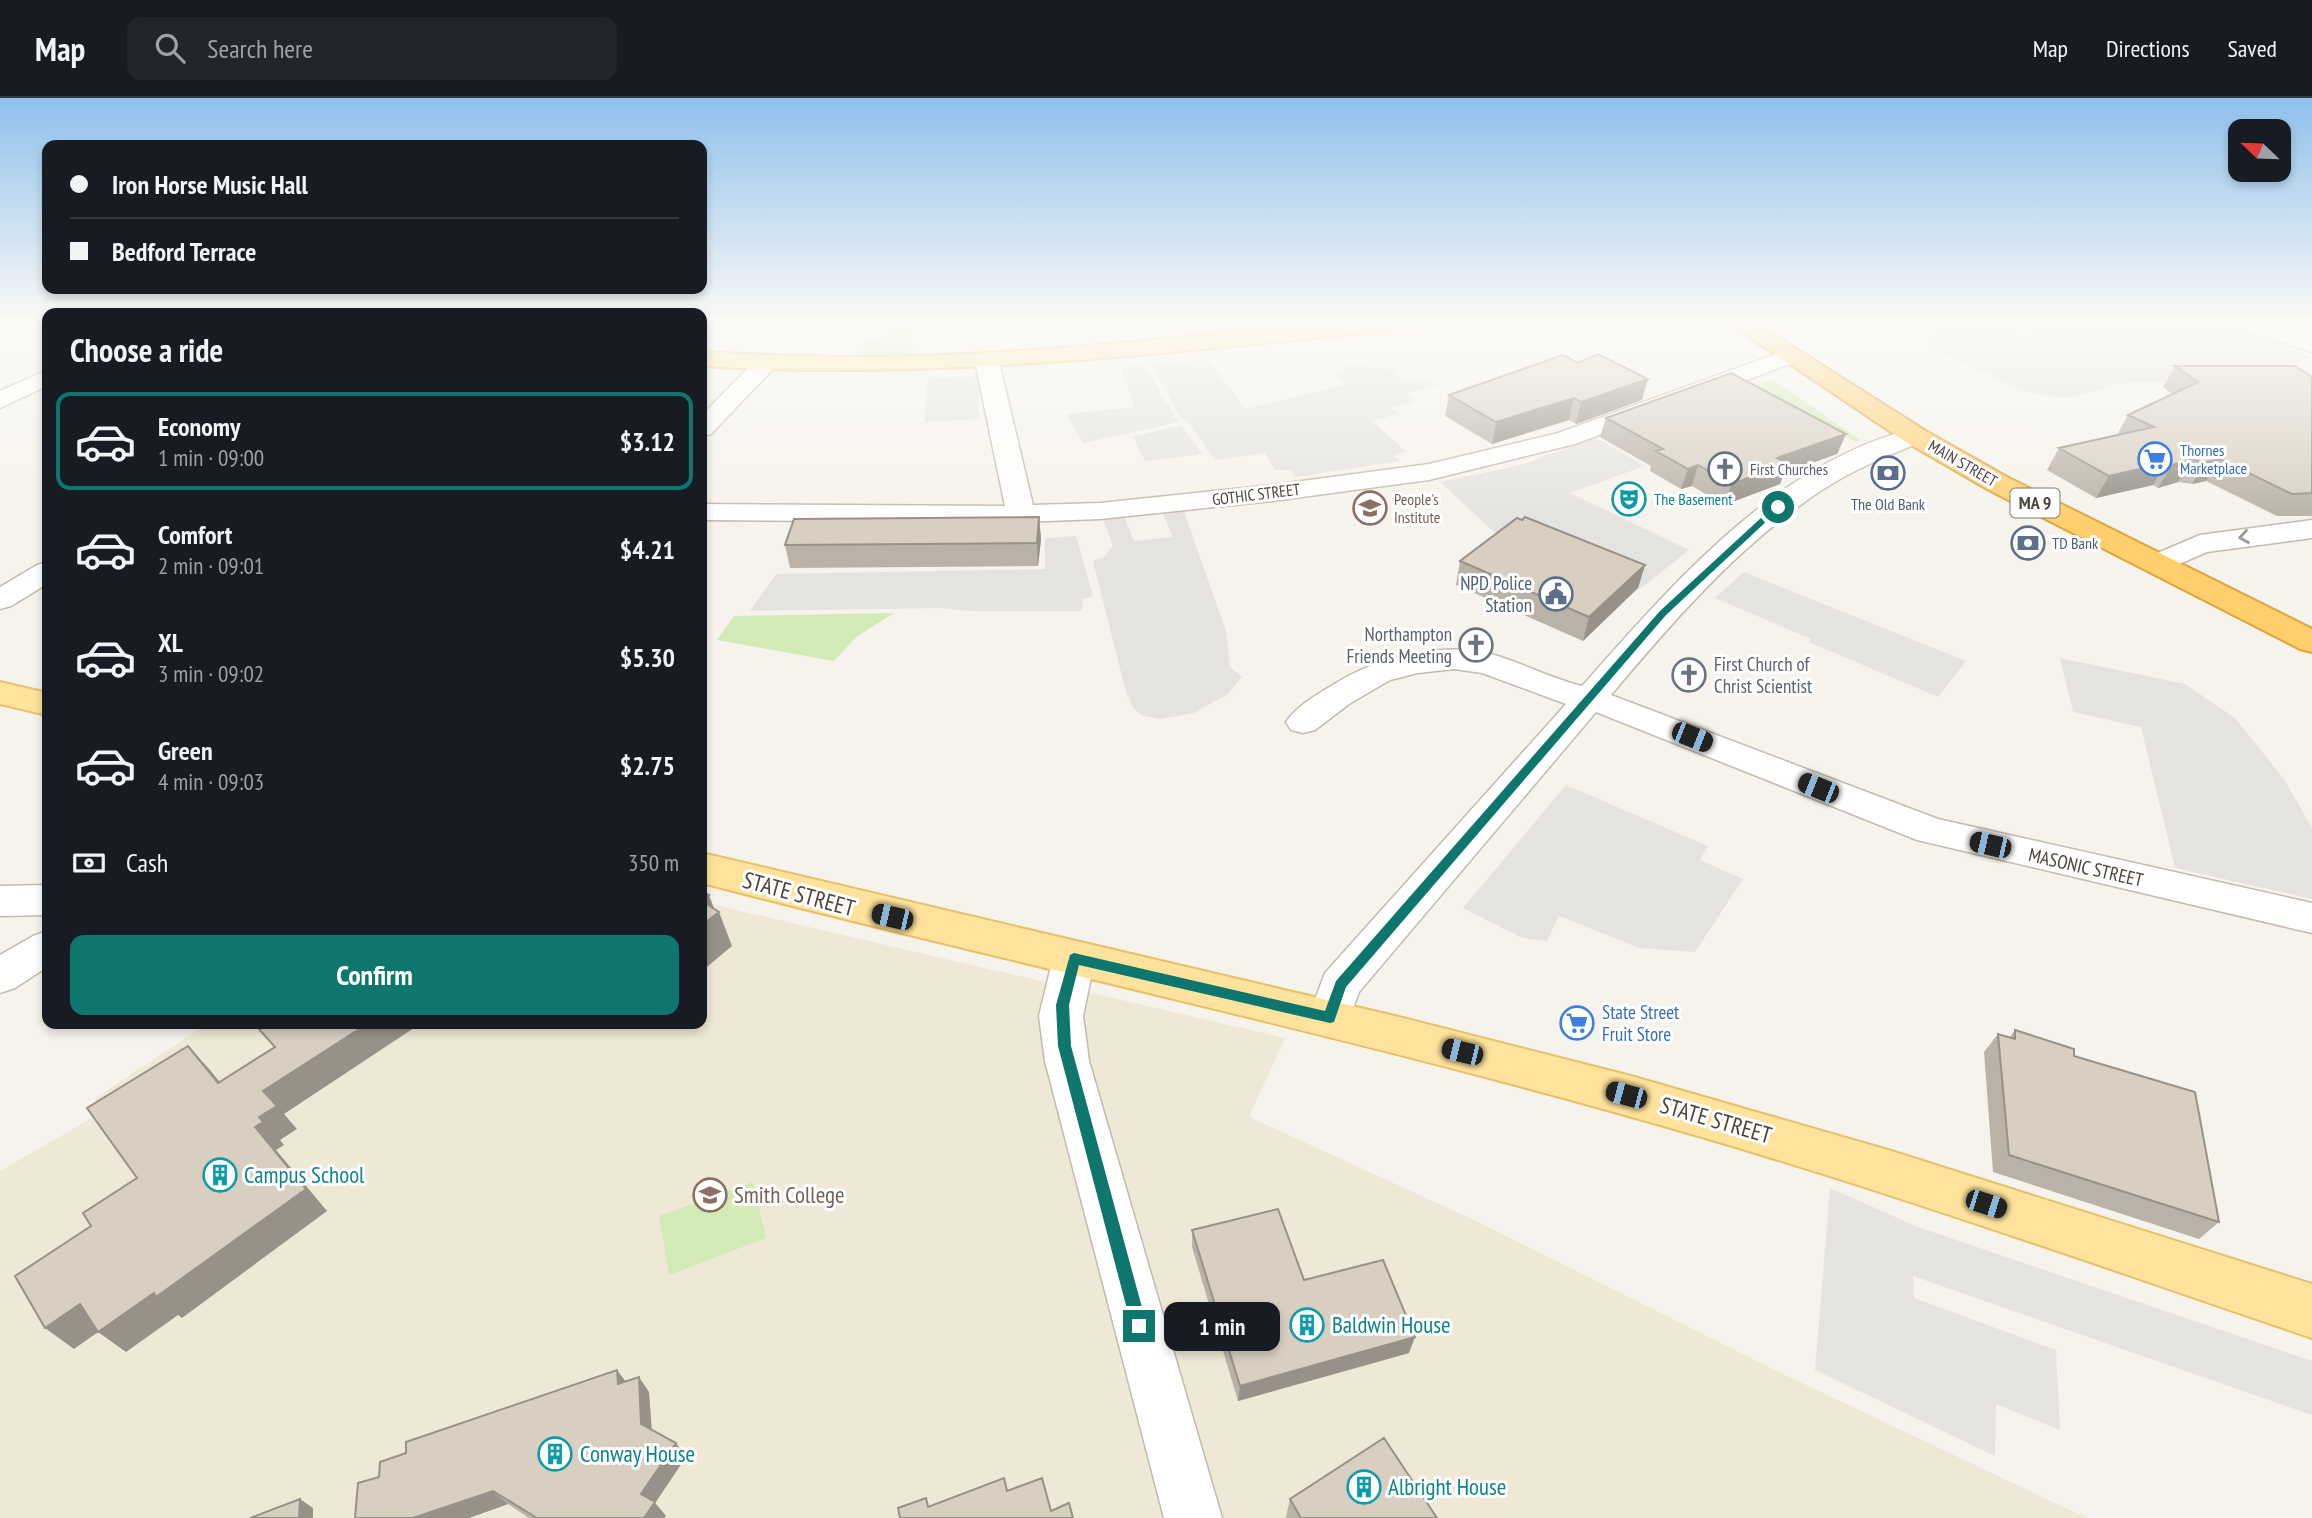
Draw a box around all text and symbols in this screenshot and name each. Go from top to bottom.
search box [127,17,617,80]
text: Map [35,27,85,70]
icon: search [151,29,189,67]
text: Search here [207,32,313,65]
text: Map [2033,33,2068,64]
text: Directions [2106,33,2190,64]
text: Saved [2228,33,2277,64]
north arrow [2228,119,2291,182]
map controls [2228,119,2291,182]
text: Iron Horse Music Hall [112,168,308,201]
text: Bedford Terrace [112,235,256,268]
text: Choose a ride [70,329,223,371]
icon: car [74,410,137,473]
text: Economy [158,410,240,443]
text: $3.12 [620,425,675,458]
street label: MAIN STREET [1925,435,2001,491]
supermarket icon: Thornes Marketplace [2136,440,2174,478]
place label: Thornes Marketplace [2180,440,2247,478]
text: 1 min · 09:00 [158,443,264,472]
church icon: First Churches [1706,450,1744,488]
bank icon: The Old Bank [1869,454,1907,492]
place label: First Churches [1750,459,1828,479]
street label: GOTHIC STREET [1211,479,1301,509]
theatre icon: The Basement [1610,480,1648,518]
road number: MA 9 [2010,488,2060,517]
school or university icon: People's Institute [1351,489,1389,527]
place label: People's Institute [1394,489,1440,527]
place label: The Basement [1654,489,1733,509]
route start [1762,491,1794,523]
place label: The Old Bank [1851,494,1926,514]
icon: car [74,518,137,581]
text: Comfort [158,518,232,551]
bank icon: TD Bank [2009,524,2047,562]
one-way arrow [2238,529,2250,544]
text: $4.21 [620,533,675,566]
place label: TD Bank [2052,533,2099,553]
text: 2 min · 09:01 [158,551,264,580]
place label: NPD Police Station [1460,571,1532,617]
public building icon: NPD Police Station [1537,575,1575,613]
place label: Northampton Friends Meeting [1346,622,1452,668]
icon: car [74,626,137,689]
text: XL [158,626,183,659]
church icon: Northampton Friends Meeting [1457,626,1495,664]
text: $5.30 [620,641,675,674]
place label: First Church of Christ Scientist [1714,652,1813,698]
church icon: First Church of Christ Scientist [1670,656,1708,694]
text: 3 min · 09:02 [158,659,264,688]
car [1669,719,1716,755]
icon: car [74,734,137,797]
text: Green [158,734,213,767]
text: $2.75 [620,749,675,782]
text: 4 min · 09:03 [158,767,264,796]
car [1795,770,1842,806]
car [1968,830,2013,860]
street label: MASONIC STREET [2026,842,2146,892]
icon: cash [70,844,108,882]
text: Cash [126,846,168,879]
text: 350 m [628,848,679,877]
street label: STATE STREET [740,865,858,922]
car [870,902,915,932]
button: Confirm [70,935,679,1015]
place label: State Street Fruit Store [1602,1000,1680,1046]
supermarket icon: State Street Fruit Store [1558,1004,1596,1042]
car [1440,1037,1485,1067]
car [1603,1079,1650,1111]
street label: STATE STREET [1657,1090,1775,1149]
building icon: Campus School [201,1156,239,1194]
place label: Campus School [244,1160,365,1189]
school or university icon: Smith College [691,1176,729,1214]
place label: Smith College [734,1180,844,1209]
car [1963,1188,2010,1220]
callout: 1 min [1164,1302,1279,1350]
building icon: Baldwin House [1288,1306,1326,1344]
route end [1123,1310,1155,1342]
place label: Baldwin House [1332,1310,1450,1339]
text: 1 min [1199,1312,1245,1341]
building icon: Conway House [536,1435,574,1473]
place label: Conway House [580,1439,695,1468]
building icon: Albright House [1345,1468,1383,1506]
place label: Albright House [1388,1472,1506,1501]

